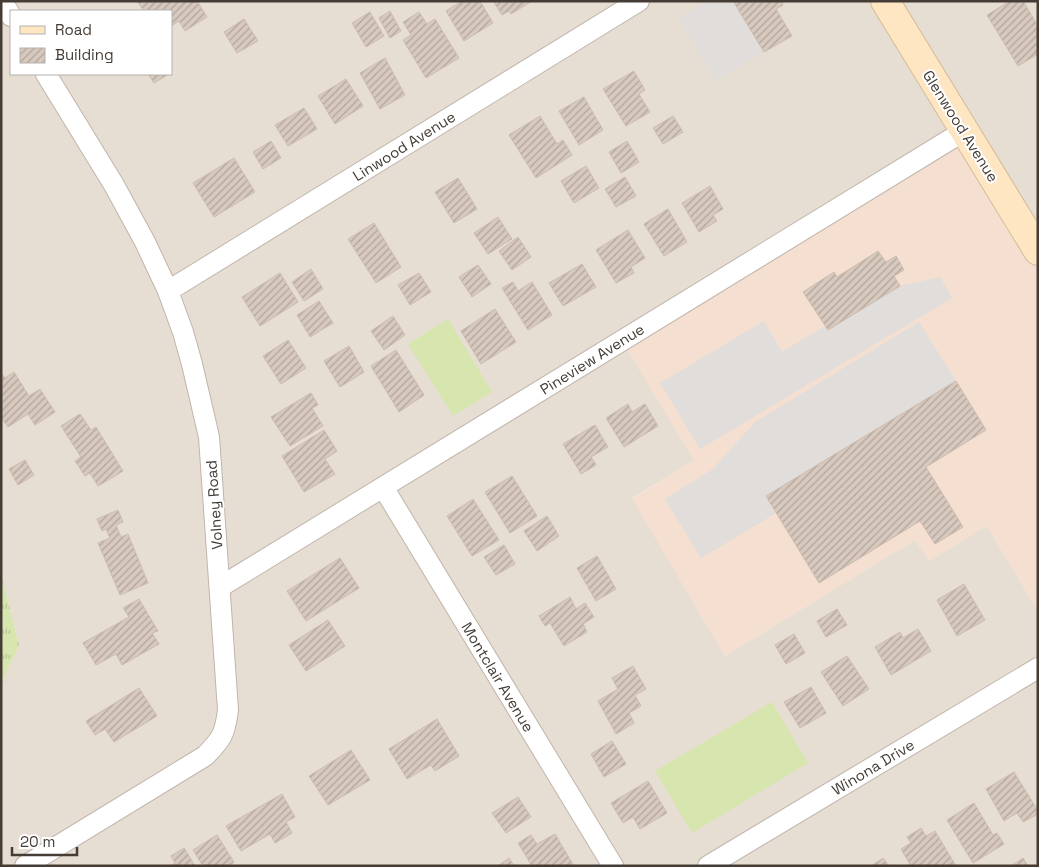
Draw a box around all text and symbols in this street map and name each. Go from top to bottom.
legend [10,10,172,75]
text: Road [55,20,92,39]
text: Building [55,45,114,64]
street label: Glenwood Avenue [919,67,1003,186]
street label: Linwood Avenue [349,107,459,185]
street label: Pineview Avenue [536,319,648,399]
street label: Volney Road [201,460,227,550]
street label: Montclair Avenue [458,618,538,736]
street label: Winona Drive [828,735,918,799]
scale bar [12,824,78,856]
text: 20 m [20,832,55,851]

